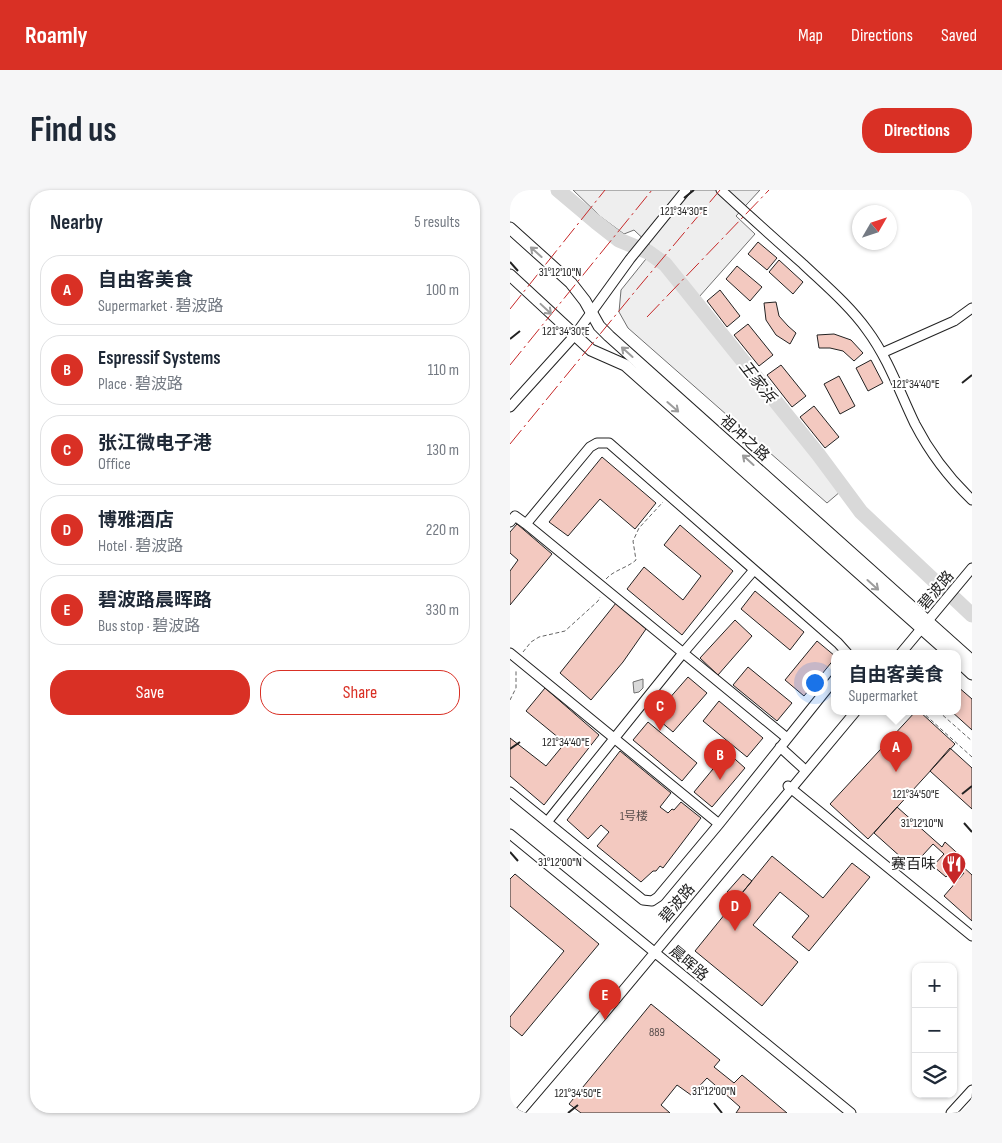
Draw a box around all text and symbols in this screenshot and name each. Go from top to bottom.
text: Roamly [25,21,88,50]
text: Map [798,25,823,46]
text: Directions [851,25,913,46]
text: Saved [941,25,977,46]
button: Directions [862,108,972,153]
text: Find us [30,109,117,152]
text: 121°34'30"E [660,204,708,219]
north arrow [852,205,897,250]
text: Nearby [50,210,103,235]
text: 5 results [414,213,460,232]
one-way arrow [530,246,543,258]
text: 31°12'10"N [539,265,581,280]
text: 自由客美食 [98,269,193,292]
text: A [63,281,71,300]
text: 100 m [426,281,459,300]
text: Supermarket · 碧波路 [98,297,224,316]
one-way arrow [539,303,552,315]
text: 121°34'30"E [542,324,590,339]
one-way arrow [620,346,633,358]
text: Espressif Systems [98,347,221,370]
water label: 王家浜 [735,357,780,408]
text: B [63,361,71,380]
text: 110 m [428,361,459,380]
text: Place · 碧波路 [98,375,183,394]
text: 121°34'40"E [892,377,940,392]
one-way arrow [666,401,679,412]
street label: 祖冲之路 [716,411,773,466]
text: 张江微电子港 [98,432,212,455]
text: C [63,441,71,460]
text: 130 m [427,441,459,460]
text: Office [98,455,131,474]
one-way arrow [741,455,754,466]
text: 博雅酒店 [98,509,174,532]
text: D [63,521,71,540]
text: 220 m [426,521,459,540]
text: Hotel · 碧波路 [98,537,183,556]
street label: 碧波路 [915,567,958,614]
one-way arrow [866,579,879,591]
text: 碧波路晨晖路 [98,589,212,612]
text: E [64,601,70,620]
text: 330 m [426,601,459,620]
text: Bus stop · 碧波路 [98,617,200,636]
popup [831,650,961,715]
text: 自由客美食 [848,664,944,687]
button: Save [50,670,250,715]
button: Share [260,670,460,715]
your location [802,670,828,696]
text: Supermarket [848,687,918,706]
pin: C [644,690,676,731]
pin: A [880,731,912,772]
text: 121°34'40"E [542,735,590,750]
pin: B [704,739,736,780]
text: 121°34'50"E [892,787,940,802]
house number: 1号楼 [620,809,648,824]
text: 31°12'10"N [901,816,943,831]
restaurant icon: 赛百味 [941,851,967,885]
text: 31°12'00"N [538,855,582,870]
place label: 赛百味 [891,855,936,874]
street label: 碧波路 [656,880,699,927]
pin: D [719,890,751,931]
street label: 晨晖路 [665,942,712,985]
map controls [912,963,957,1098]
button: + [912,963,957,1008]
pin: E [589,979,621,1020]
button: − [912,1008,957,1053]
house number: 889 [649,1025,665,1040]
button: layers [912,1053,957,1098]
text: 31°12'00"N [692,1084,736,1099]
text: 121°34'50"E [554,1086,602,1101]

